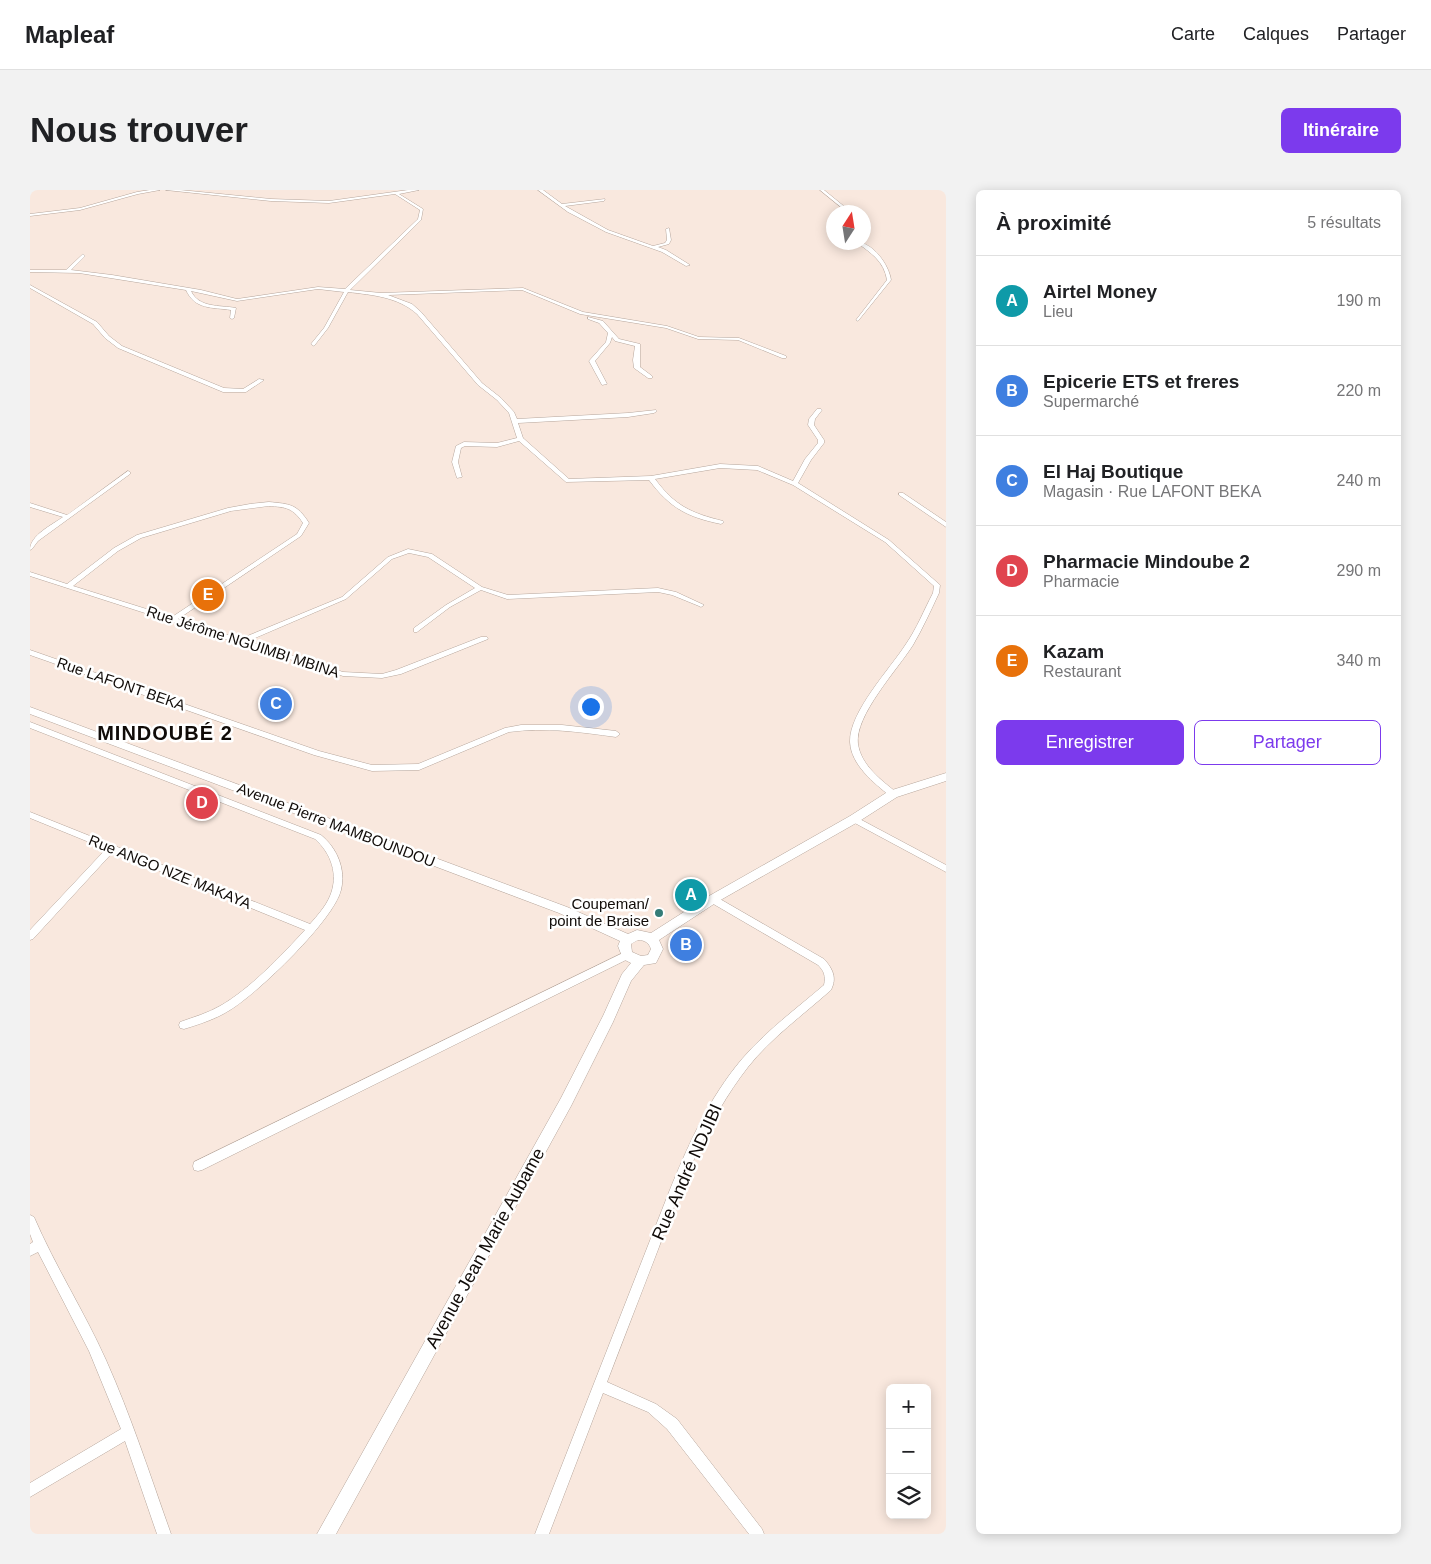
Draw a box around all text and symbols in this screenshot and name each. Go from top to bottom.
text: Mapleaf [25,21,114,48]
text: Carte [1171,24,1215,44]
text: Calques [1243,24,1309,44]
text: Partager [1337,24,1406,44]
button: Itinéraire [1281,108,1401,153]
text: Nous trouver [30,110,248,149]
north arrow [826,205,871,250]
text: À proximité [996,211,1112,234]
text: 5 résultats [1307,214,1381,231]
text: Airtel Money [1043,281,1157,302]
text: A [1006,292,1018,309]
text: 190 m [1337,292,1381,309]
text: Lieu [1043,303,1073,320]
text: Epicerie ETS et freres [1043,371,1239,392]
text: B [1006,382,1018,399]
text: 220 m [1337,382,1381,399]
text: Supermarché [1043,393,1139,410]
text: El Haj Boutique [1043,461,1183,482]
text: C [1006,472,1018,489]
text: 240 m [1337,472,1381,489]
text: Magasin · Rue LAFONT BEKA [1043,483,1261,500]
text: Pharmacie Mindoube 2 [1043,551,1250,572]
text: D [1006,562,1018,579]
text: 290 m [1337,562,1381,579]
text: Pharmacie [1043,573,1119,590]
pin: E [192,576,224,614]
street label: Rue Jérôme NGUIMBI MBINA [145,602,342,681]
text: Kazam [1043,641,1104,662]
text: E [1007,652,1017,669]
text: 340 m [1337,652,1381,669]
street label: Rue LAFONT BEKA [55,654,188,714]
text: Restaurant [1043,663,1121,680]
pin: C [260,685,292,723]
your location [578,694,604,720]
button: Enregistrer [996,720,1184,765]
button: Partager [1194,720,1381,765]
district label: MINDOUBÉ 2 [97,722,233,744]
street label: Avenue Pierre MAMBOUNDOU [235,779,438,870]
pin: D [186,784,218,822]
street label: Rue ANGO NZE MAKAYA [86,831,254,912]
pin: A [675,876,707,914]
place label: Coupeman/ point de Braise [549,895,650,929]
marker: Coupeman/ point de Braise [653,907,665,919]
pin: B [670,926,702,964]
street label: Rue André NDJIBI [648,1101,726,1243]
street label: Avenue Jean Marie Aubame [422,1144,548,1352]
map controls [886,1384,931,1519]
button: + [886,1384,931,1429]
button: − [886,1429,931,1474]
button: layers [886,1474,931,1519]

